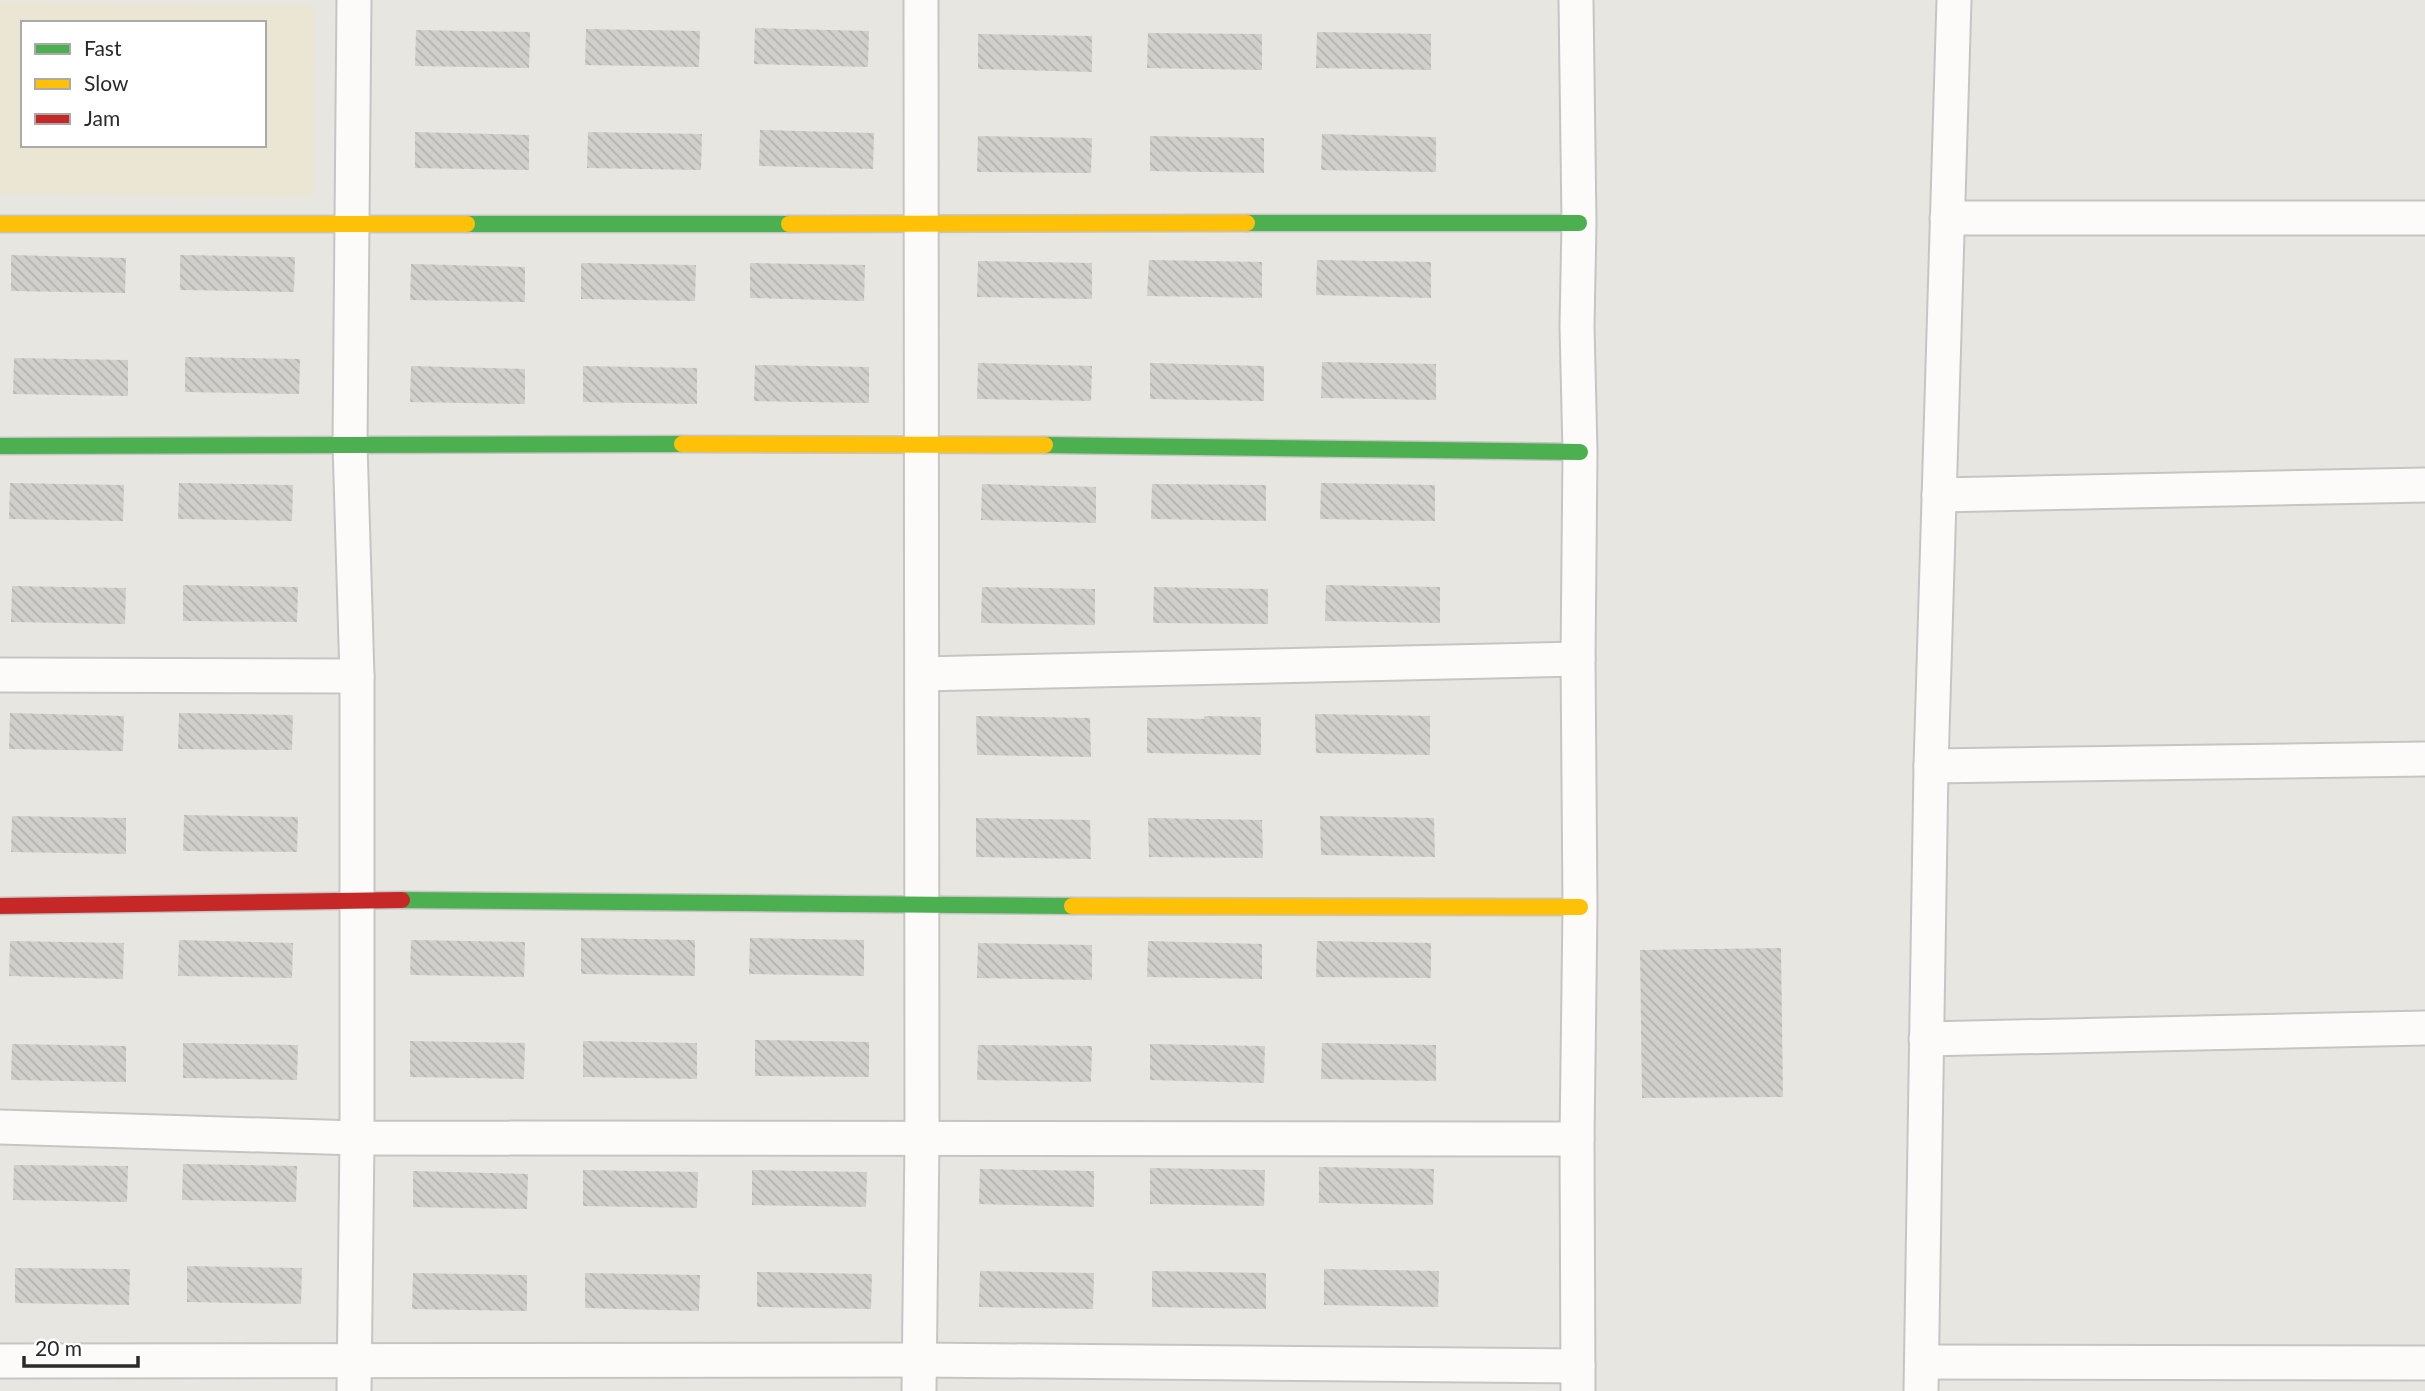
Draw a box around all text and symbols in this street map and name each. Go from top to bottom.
legend [21,21,266,147]
text: Fast [84,35,122,60]
text: Slow [84,70,129,95]
text: Jam [84,105,120,130]
scale bar [24,1324,138,1368]
text: 20 m [35,1335,82,1360]

